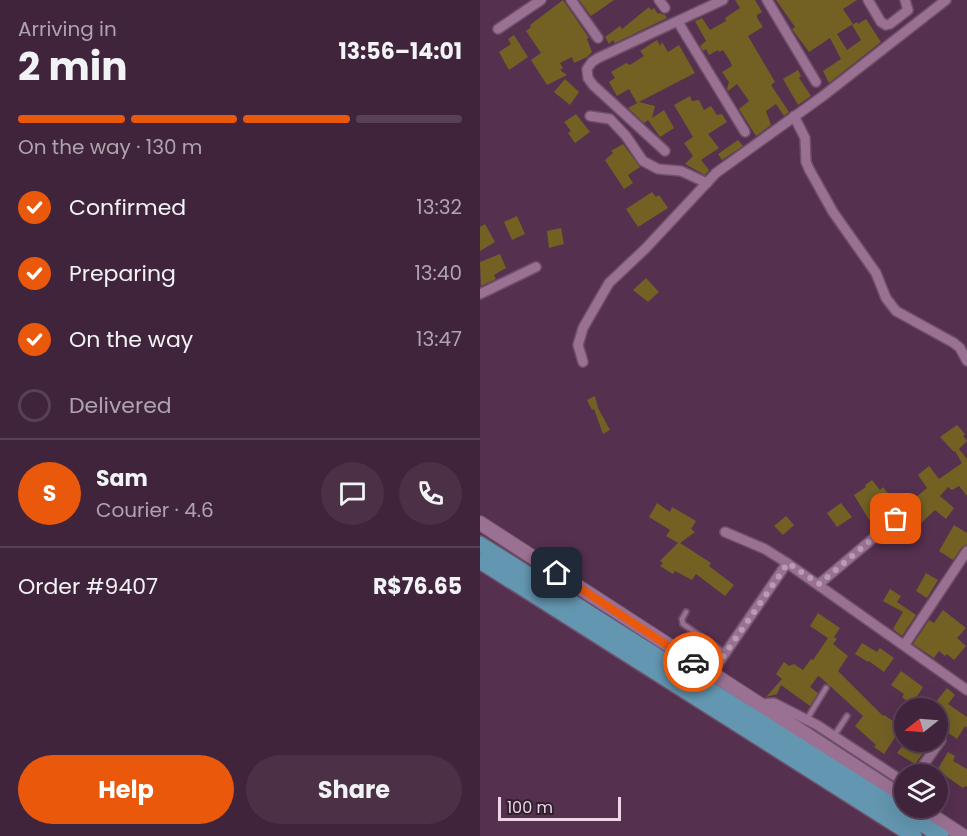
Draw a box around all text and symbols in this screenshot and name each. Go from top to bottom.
text: Arriving in [18,15,117,43]
text: 13:56–14:01 [339,36,462,67]
text: 2 min [18,39,128,94]
text: On the way · 130 m [18,133,202,161]
icon: check [18,191,51,224]
text: Confirmed [69,192,186,223]
text: 13:32 [416,193,462,221]
icon: check [18,257,51,290]
text: Preparing [69,258,176,289]
text: 13:40 [414,259,462,287]
icon: check [18,323,51,356]
text: On the way [69,324,193,355]
text: 13:47 [416,325,462,353]
text: Delivered [69,390,172,421]
button: chat [321,462,384,525]
button: phone [399,462,462,525]
text: Sam [96,463,148,494]
text: S [43,478,56,509]
pin [870,493,921,544]
text: Courier · 4.6 [96,496,214,524]
icon: bag [879,502,912,535]
pin [531,547,582,598]
icon: home [540,556,573,589]
text: Order #9407 [18,571,158,602]
text: R$76.65 [373,571,462,602]
courier [663,632,723,692]
icon: car [677,646,710,679]
north arrow [894,698,948,752]
map controls [894,698,948,818]
button: Help [18,755,234,824]
button: Share [246,755,462,824]
button: layers [894,764,948,818]
scale bar [498,794,621,822]
text: 100 m [507,796,553,819]

